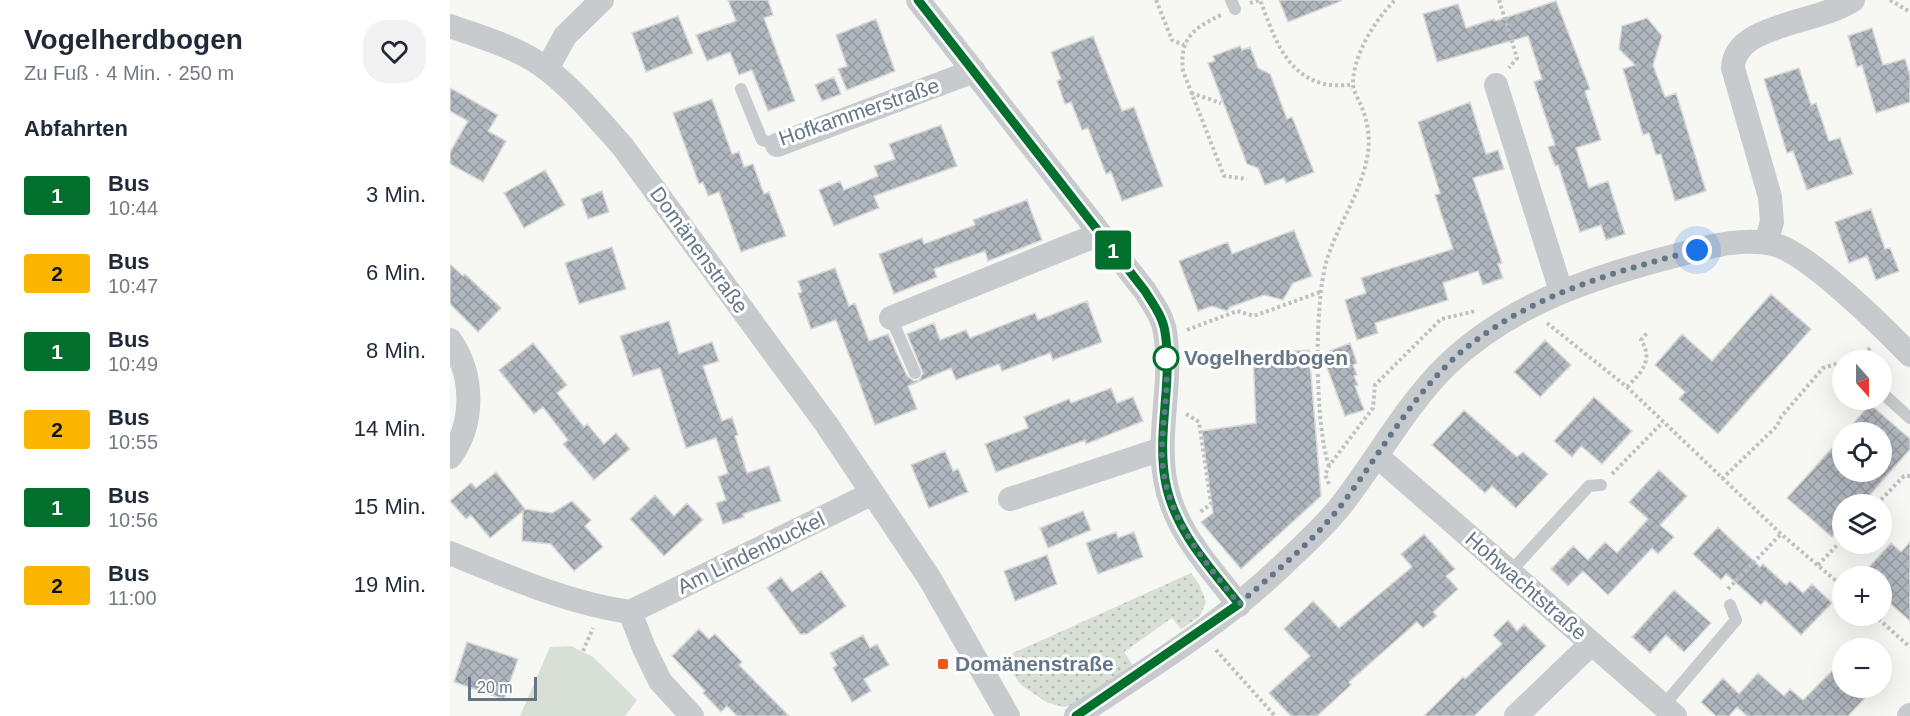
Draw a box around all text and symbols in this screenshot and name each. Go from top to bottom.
button: heart [363,20,426,83]
text: Vogelherdbogen [24,24,243,55]
text: Zu Fuß · 4 Min. · 250 m [24,62,234,84]
street label: Hofkammerstraße [776,73,942,150]
text: Abfahrten [24,116,128,141]
text: Bus [108,171,150,196]
text: 3 Min. [366,182,426,207]
street label: Domänenstraße [646,182,753,317]
text: 1 [51,184,63,207]
text: 10:44 [108,197,158,219]
line badge: 1 [1094,230,1132,270]
your location [1682,235,1712,265]
text: 1 [1107,239,1119,262]
text: Bus [108,249,150,274]
text: 6 Min. [366,260,426,285]
text: 2 [51,262,63,285]
text: 10:47 [108,275,158,297]
text: Bus [108,327,150,352]
text: 8 Min. [366,338,426,363]
text: 1 [51,340,63,363]
marker: Vogelherdbogen [1153,345,1179,371]
place label: Vogelherdbogen [1184,346,1348,369]
north arrow [1832,350,1892,410]
map controls [1832,350,1892,698]
text: 10:49 [108,353,158,375]
text: Bus [108,405,150,430]
text: 14 Min. [354,416,426,441]
text: 2 [51,418,63,441]
button: locate [1832,422,1892,482]
text: 10:55 [108,431,158,453]
text: Bus [108,483,150,508]
text: 15 Min. [354,494,426,519]
button: layers [1832,494,1892,554]
text: 1 [51,496,63,519]
street label: Am Lindenbuckel [673,507,828,598]
text: 10:56 [108,509,158,531]
street label: Hohwachtstraße [1461,527,1592,644]
text: Bus [108,561,150,586]
button: + [1832,566,1892,626]
text: 19 Min. [354,572,426,597]
text: 2 [51,574,63,597]
text: 11:00 [108,587,157,609]
button: − [1832,638,1892,698]
place label: Domänenstraße [955,652,1114,675]
marker: Domänenstraße [936,657,950,671]
scale bar [468,674,537,702]
text: 20 m [477,679,513,696]

